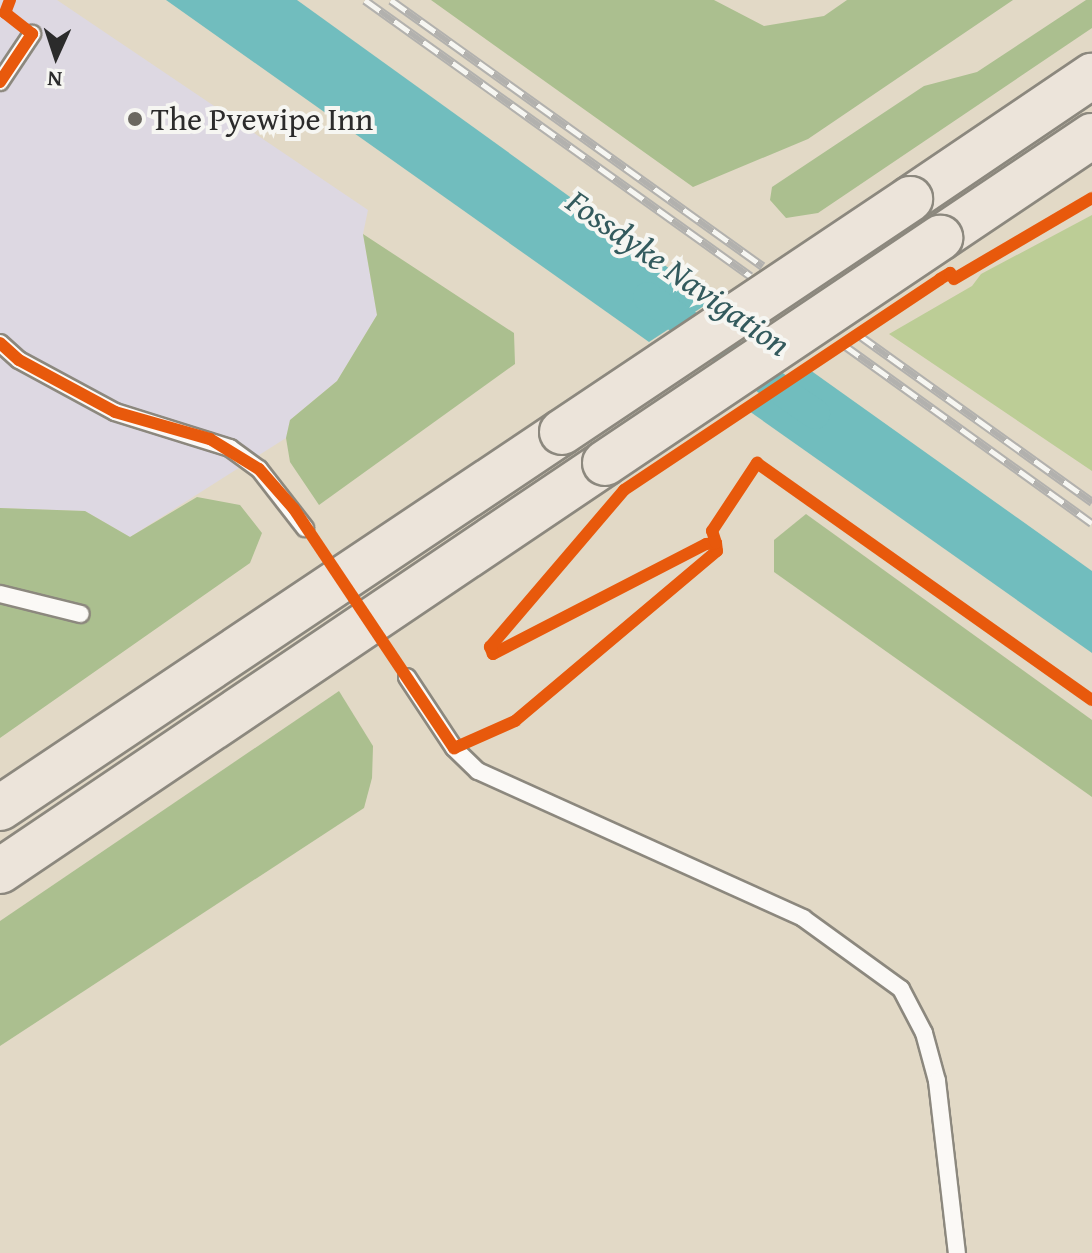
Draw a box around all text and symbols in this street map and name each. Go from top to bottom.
north arrow [16,16,96,96]
text: N [47,64,63,96]
place label: The Pyewipe Inn [151,100,373,138]
marker: The Pyewipe Inn [126,110,144,128]
water label: Fossdyke Navigation [559,180,799,364]

